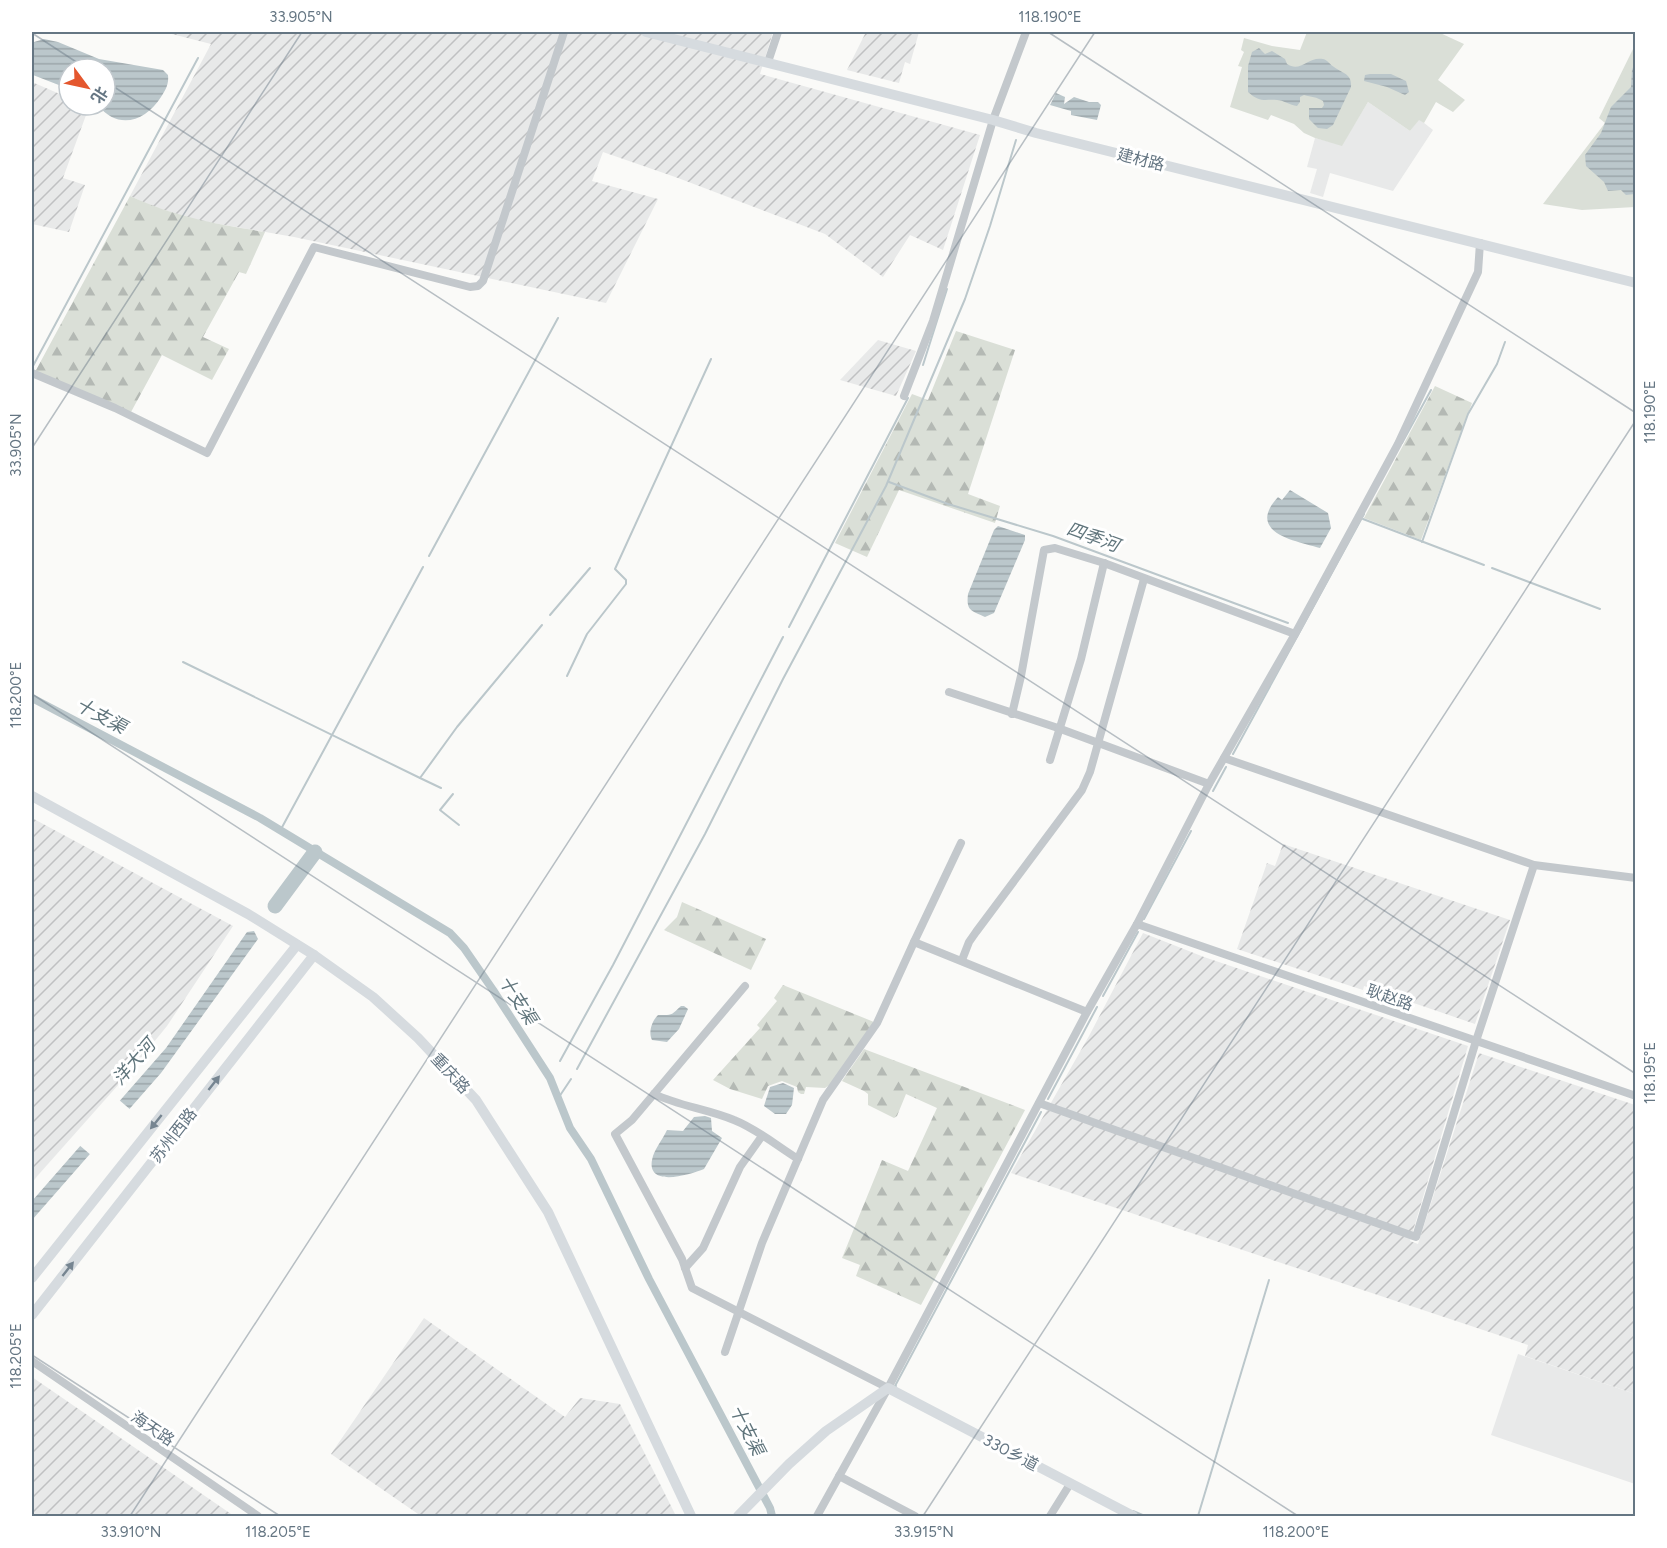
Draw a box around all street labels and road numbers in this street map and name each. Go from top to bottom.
street label: 建材路 [1115,144,1166,175]
street label: 耿赵路 [1364,981,1416,1014]
street label: 重庆路 [427,1049,474,1097]
street label: 苏州西路 [146,1104,201,1166]
street label: 海天路 [128,1407,178,1450]
street label: 330乡道 [980,1430,1042,1475]

